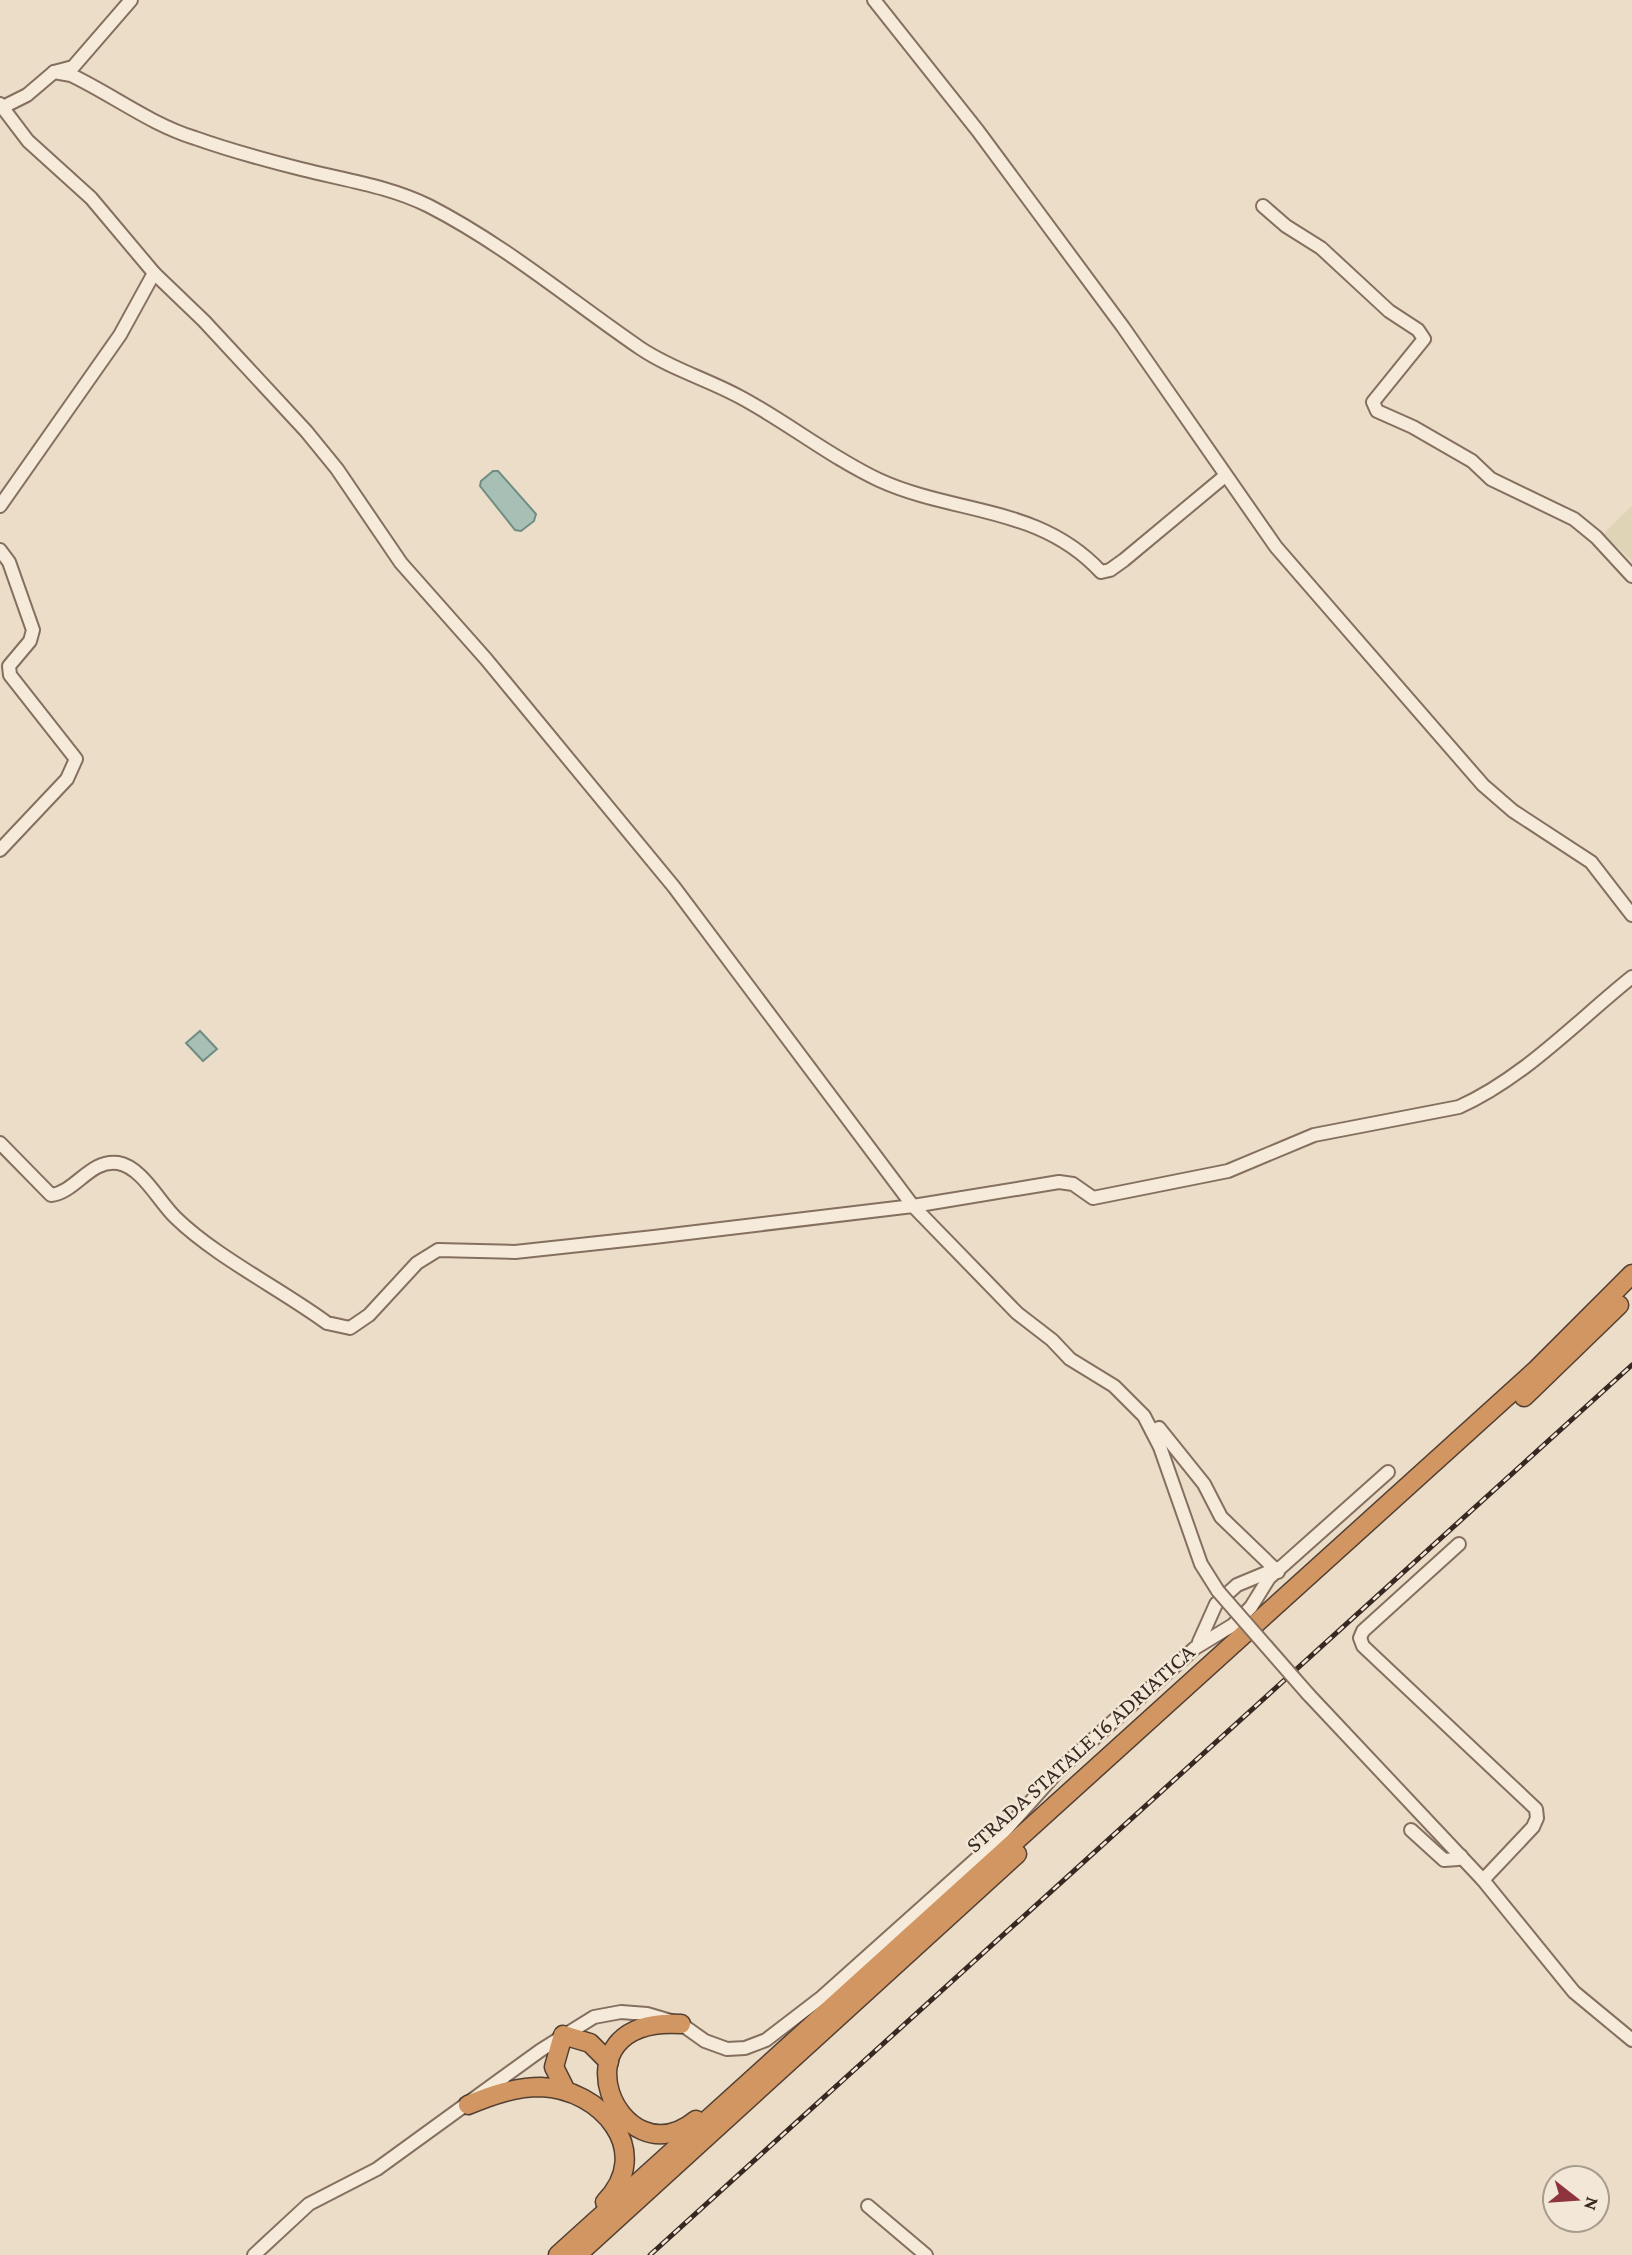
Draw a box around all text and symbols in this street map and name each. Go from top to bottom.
street label: STRADA STATALE 16 ADRIATICA [960,1638,1200,1858]
north arrow [1541,2164,1611,2234]
text: N [1580,2195,1604,2213]

